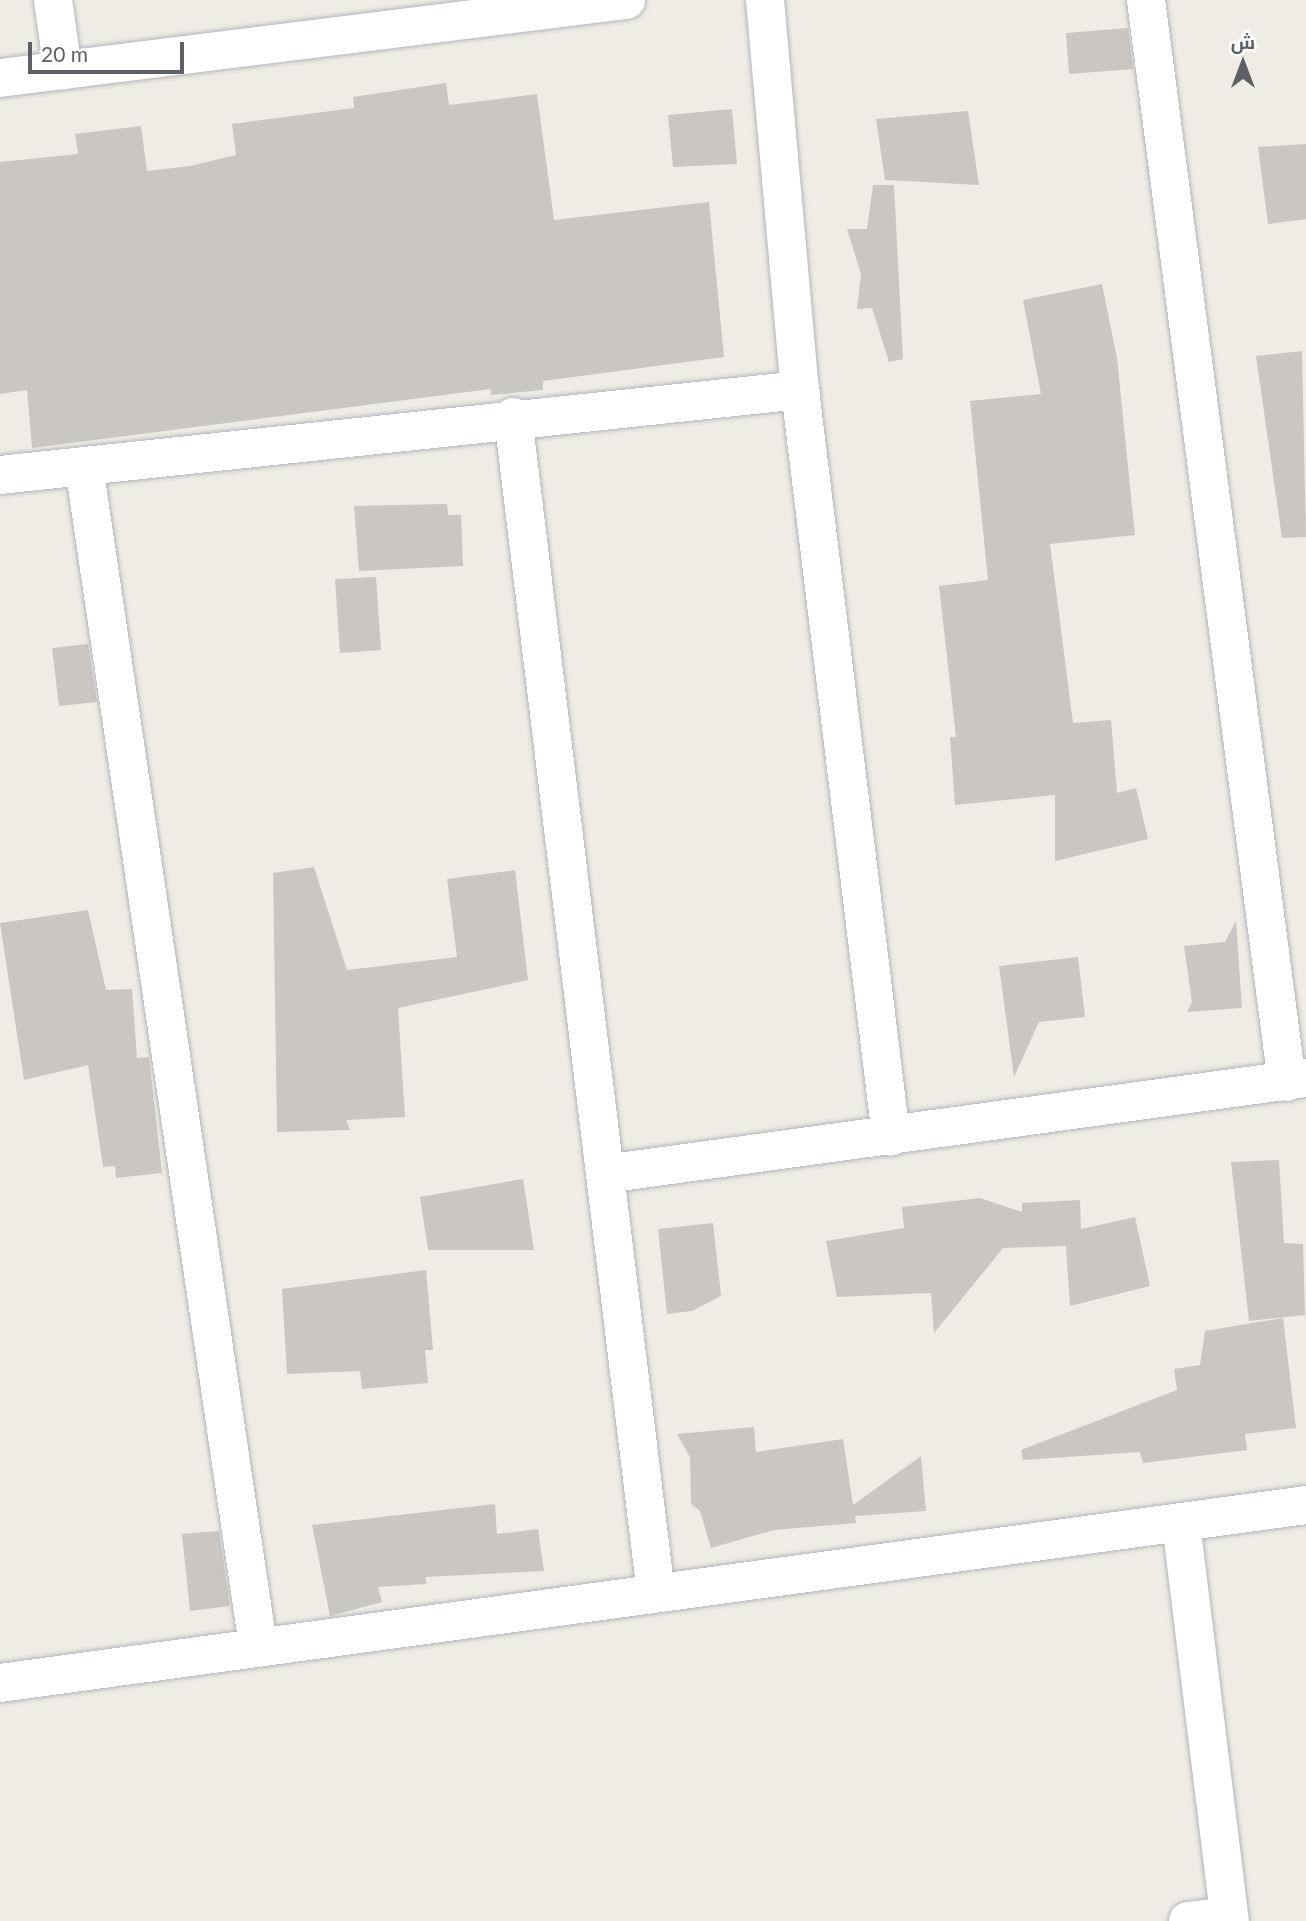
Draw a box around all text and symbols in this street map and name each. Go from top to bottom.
scale bar [32,28,187,72]
north arrow [1208,28,1278,98]
text: ش [1231,30,1255,53]
text: 20 m [41,41,88,66]

